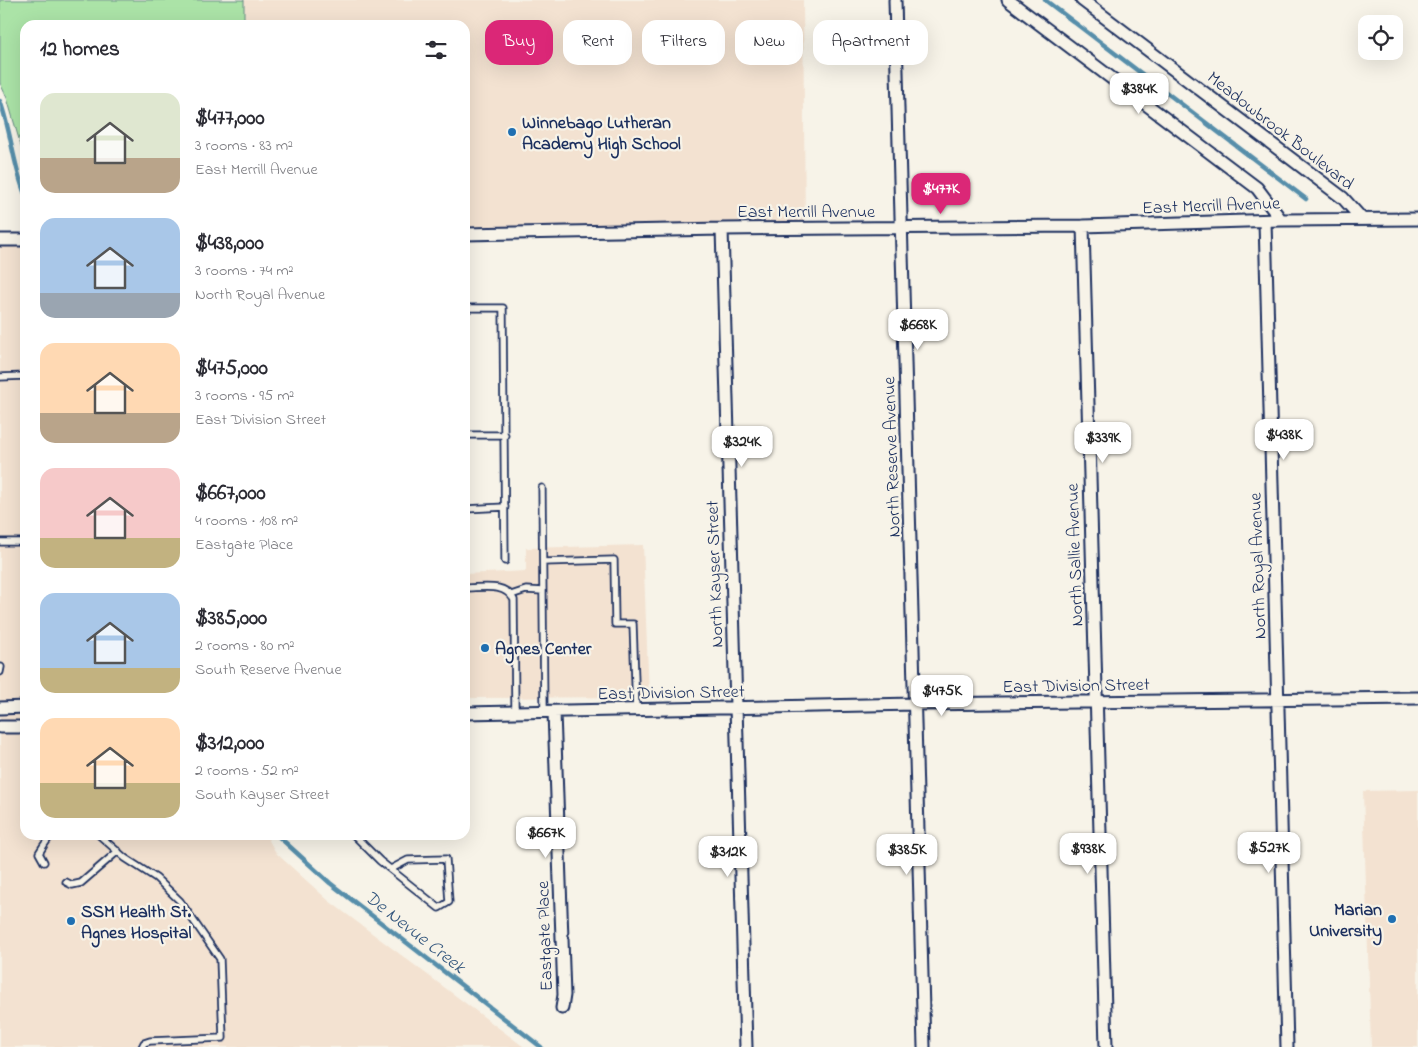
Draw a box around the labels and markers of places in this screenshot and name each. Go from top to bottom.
pin: $384K [1104,72,1174,115]
place label: Winnebago Lutheran Academy High School [522,111,681,159]
marker: Winnebago Lutheran Academy High School [506,126,518,138]
pin: $477K [906,172,976,215]
pin: $668K [883,308,953,351]
pin: $438K [1249,418,1319,461]
pin: $339K [1068,422,1138,464]
pin: $324K [707,426,777,468]
place label: Agnes Center [495,637,592,664]
marker: Agnes Center [479,642,491,654]
pin: $475K [907,674,977,717]
pin: $667K [511,816,581,859]
pin: $938K [1053,832,1123,875]
pin: $527K [1234,832,1304,874]
pin: $385K [872,834,942,876]
pin: $312K [693,836,763,878]
place label: Marian University [1309,898,1382,946]
place label: SSM Health St. Agnes Hospital [81,900,192,948]
marker: Marian University [1386,913,1398,925]
marker: SSM Health St. Agnes Hospital [65,915,77,927]

